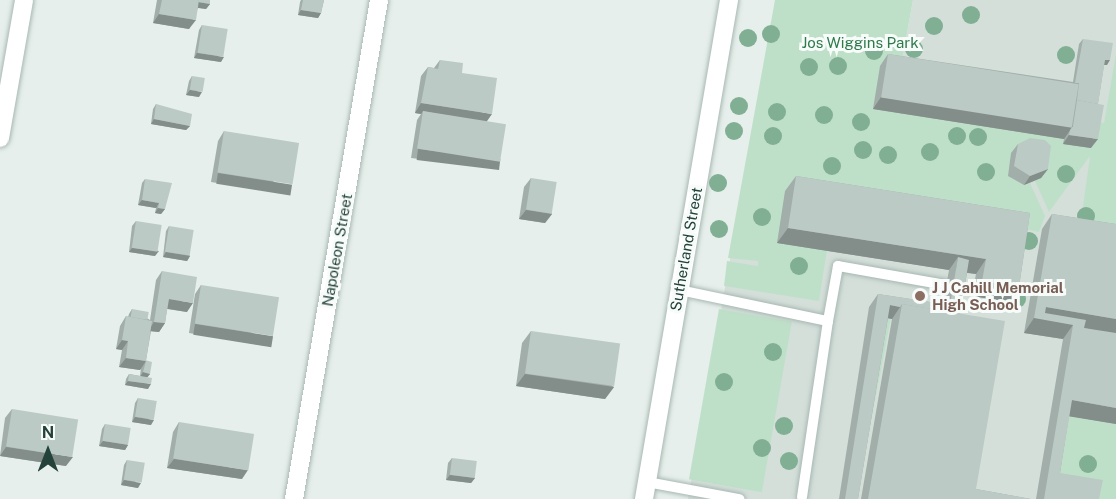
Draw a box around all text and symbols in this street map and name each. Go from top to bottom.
park label: Jos Wiggins Park [801,34,919,52]
street label: Sutherland Street [666,186,706,312]
street label: Napoleon Street [318,192,356,308]
place label: J J Cahill Memorial High School [932,278,1064,313]
marker: J J Cahill Memorial High School [913,289,927,303]
north arrow [18,421,78,481]
text: N [42,423,54,442]

